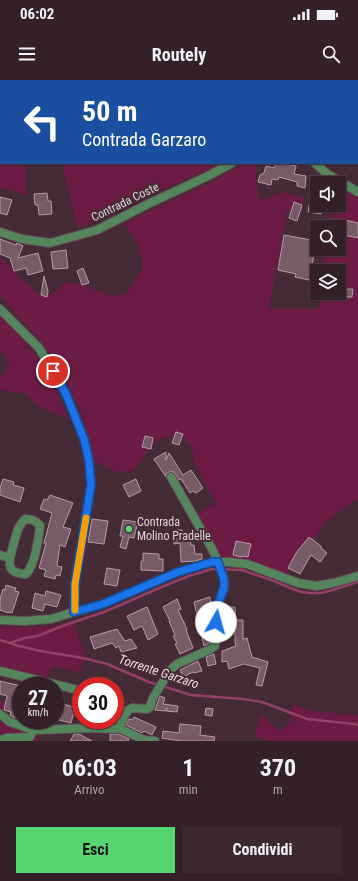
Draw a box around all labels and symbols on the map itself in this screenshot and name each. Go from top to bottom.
street label: Contrada Coste [89,179,161,224]
pin [36,354,70,388]
place label: Contrada Molino Pradelle [137,515,211,543]
marker: Contrada Molino Pradelle [124,524,134,534]
position arrow [195,601,237,643]
water label: Torrente Garzaro [117,651,201,691]
speed limit sign: 30 [72,677,124,729]

